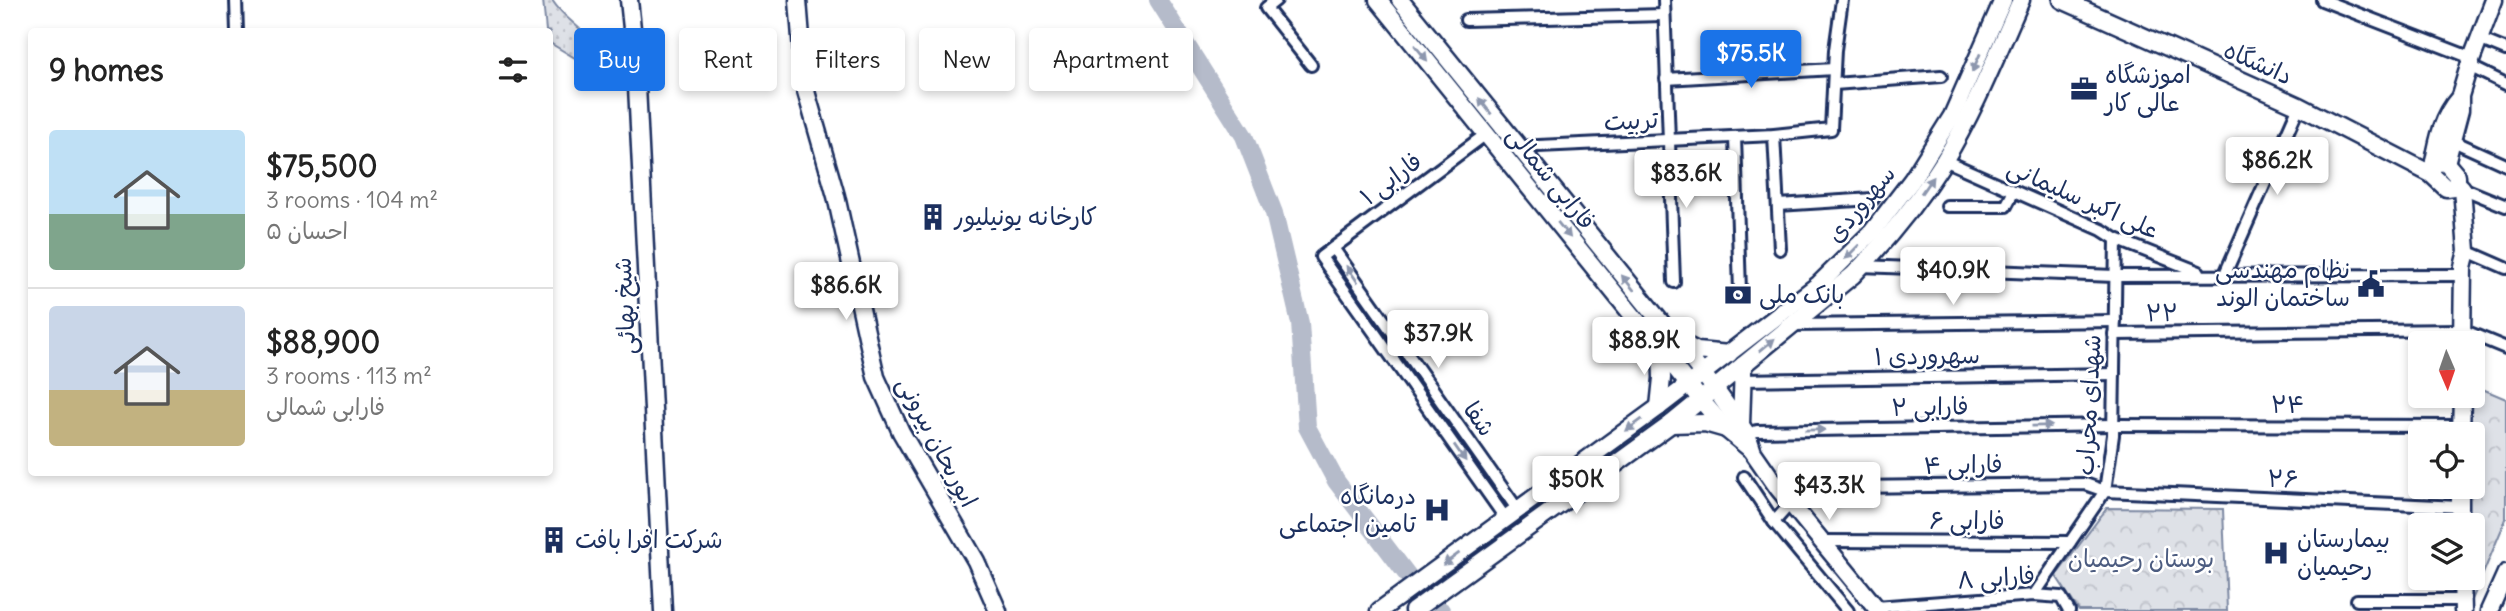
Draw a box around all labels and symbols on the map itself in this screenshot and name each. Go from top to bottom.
pin: $75.5K [1694,31,1808,90]
street label: دانشگاه [2220,34,2297,90]
one-way arrow [1413,45,1428,62]
one-way arrow [1970,52,1981,73]
place label: اموزشگاه عالی کار [2103,59,2191,118]
office icon: اموزشگاه عالی کار [2069,74,2099,104]
one-way arrow [1479,97,1493,115]
street label: تربیت [1603,104,1660,136]
street label: فارابی شمالی [1500,120,1603,236]
pin: $86.2K [2220,138,2334,197]
street label: فارابی ۱ [1354,145,1428,212]
pin: $83.6K [1629,150,1743,210]
street label: علی اکبر سلیمانی [2003,151,2164,246]
street label: سهروردی [1819,159,1901,248]
one-way arrow [1920,176,1934,194]
place label: کارخانه یونیلیور [953,201,1097,232]
building icon: کارخانه یونیلیور [918,202,948,232]
one-way arrow [1557,220,1572,238]
one-way arrow [1844,243,1861,260]
pin: $40.9K [1896,247,2010,307]
place label: نظام مهندسی ساختمان الوند [2215,254,2350,313]
street label: شیخ بهائی [606,257,644,355]
pin: $86.6K [789,262,903,322]
one-way arrow [1345,265,1359,283]
public building icon: نظام مهندسی ساختمان الوند [2356,269,2386,299]
one-way arrow [1620,275,1635,293]
place label: بانک ملی [1759,279,1845,310]
bank icon: بانک ملی [1723,280,1753,310]
street label: ۲۲ [2145,297,2178,327]
pin: $37.9K [1381,310,1495,370]
pin: $88.9K [1587,318,1701,377]
north arrow [2408,331,2485,408]
street label: شهدای محراب [2069,334,2107,476]
one-way arrow [1758,337,1776,353]
street label: سهروردی ۱ [1874,339,1980,371]
street label: ابوریحان بیرونی [890,371,985,512]
street label: ۲۴ [2271,389,2305,419]
street label: فارابی ۲ [1891,390,1969,423]
street label: شفا [1457,395,1502,442]
one-way arrow [1625,418,1643,432]
one-way arrow [2031,420,2053,432]
one-way arrow [1804,424,1826,436]
one-way arrow [1452,444,1466,462]
street label: فارابی ۴ [1923,448,2003,481]
pin: $50K [1535,456,1617,516]
pin: $43.3K [1772,462,1886,522]
street label: ۲۶ [2267,462,2299,494]
place label: درمانگاه تامین اجتماعی [1279,480,1417,539]
hospital icon: درمانگاه تامین اجتماعی [1422,495,1452,525]
street label: فارابی ۶ [1929,505,2005,536]
place label: بیمارستان رحیمیان [2297,523,2390,581]
place label: شرکت افرا بافت [575,524,723,554]
building icon: شرکت افرا بافت [539,525,569,555]
hospital icon: بیمارستان رحیمیان [2261,538,2291,568]
park label: بوستان رحیمیان [2068,543,2214,574]
one-way arrow [1442,552,1460,566]
street label: فارابی ۸ [1956,559,2036,596]

